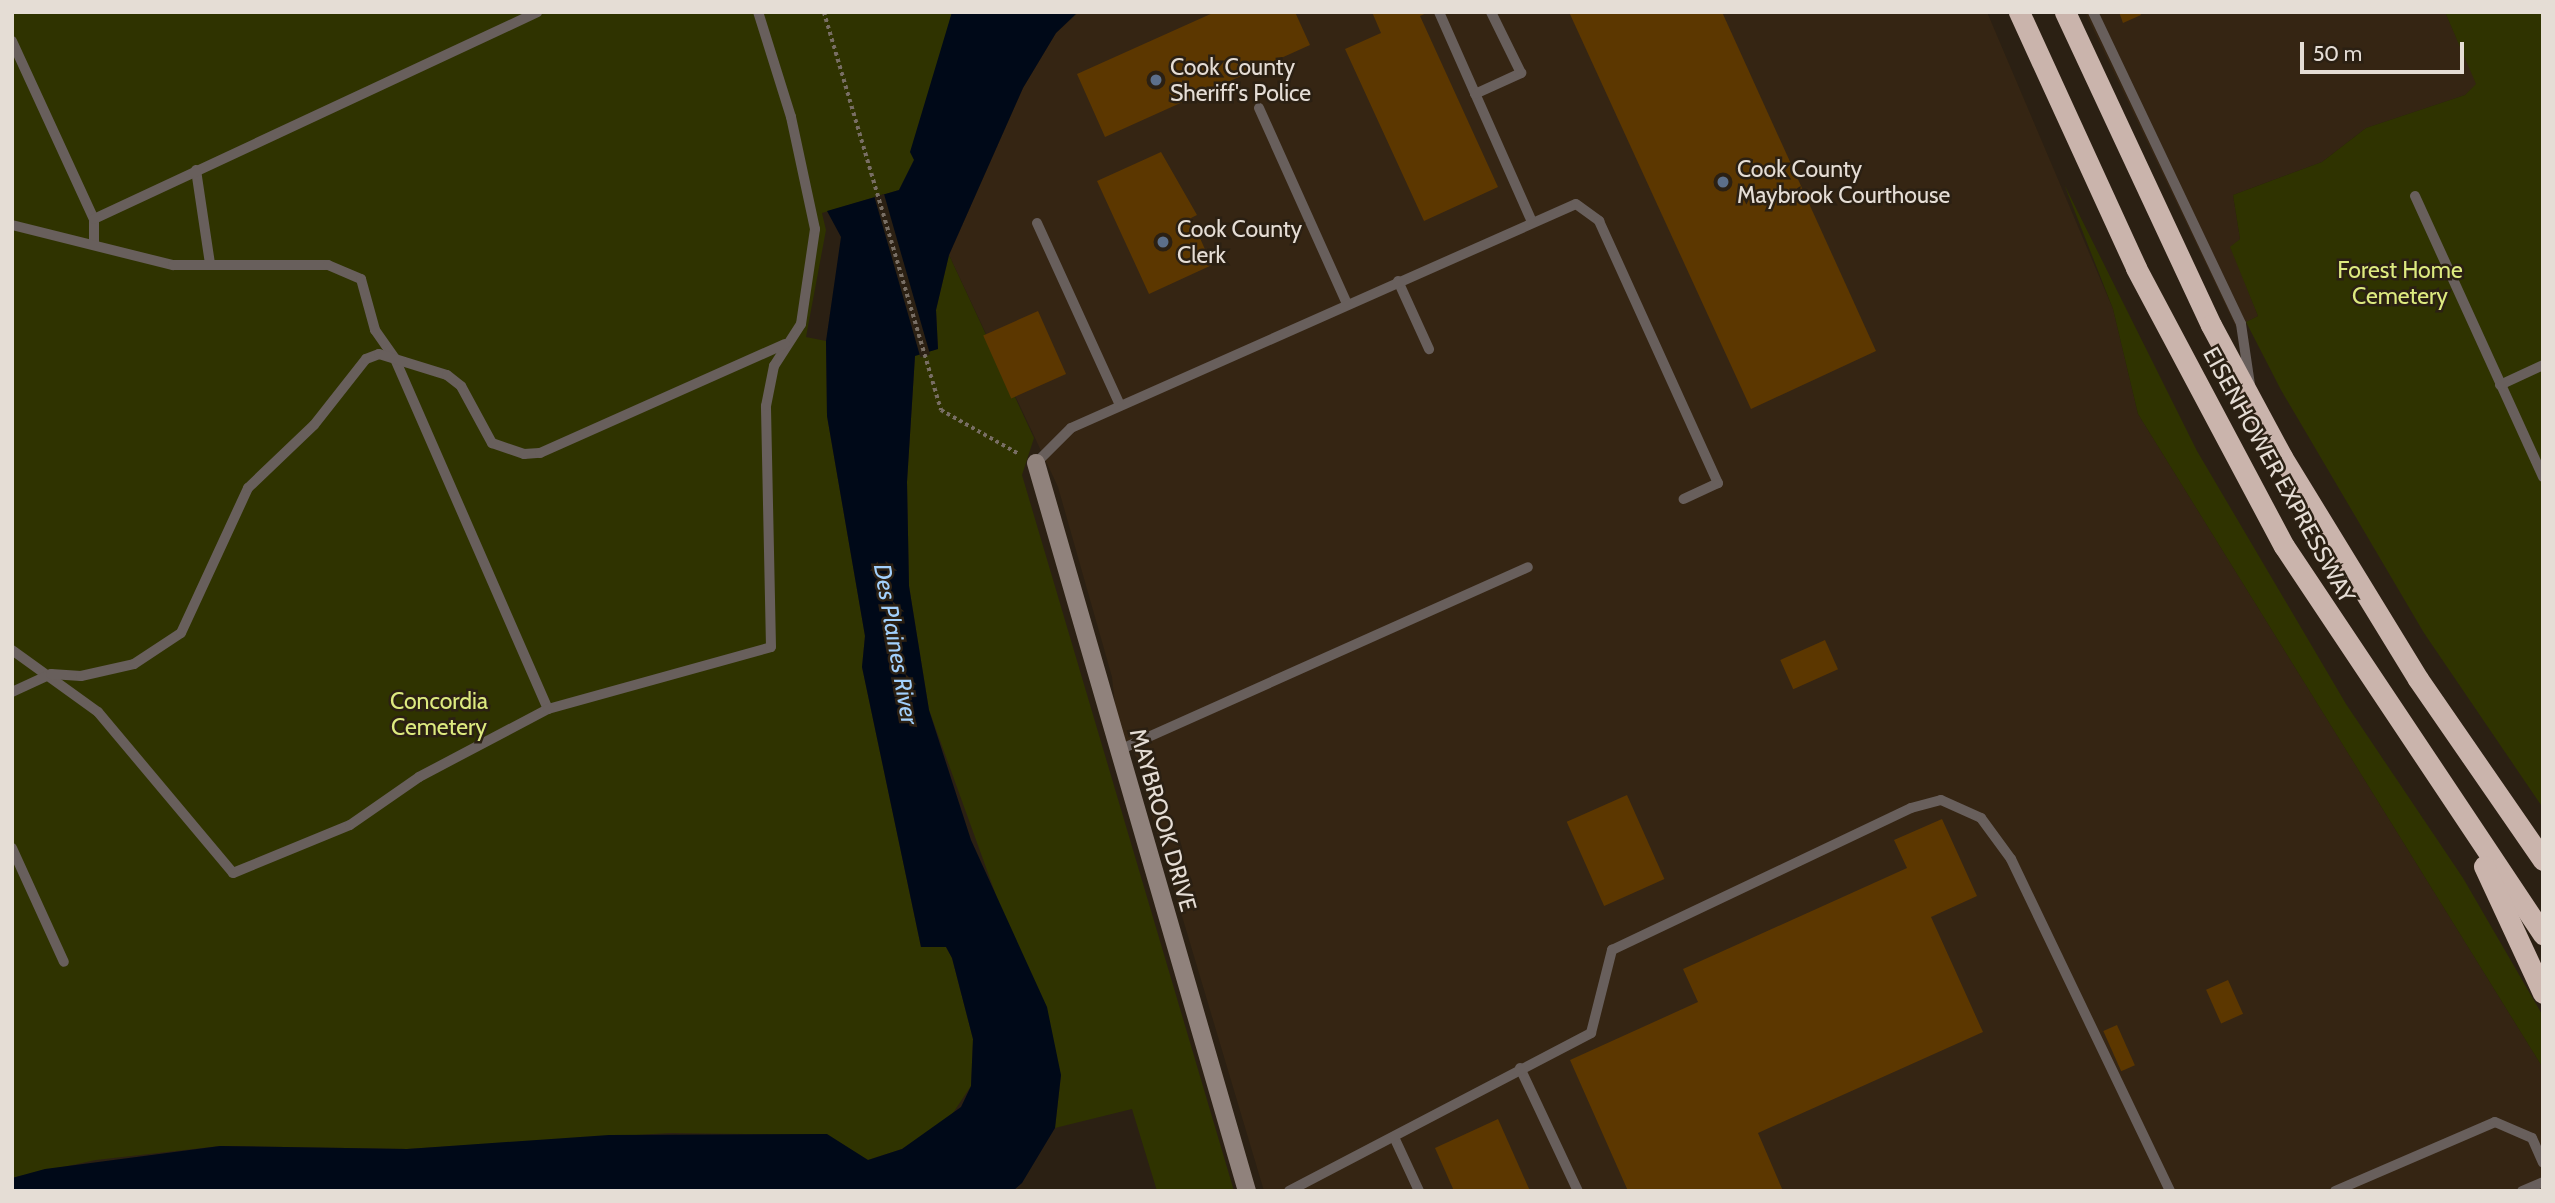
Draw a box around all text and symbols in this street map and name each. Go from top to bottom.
scale bar [2303,28,2468,72]
text: 50 m [2313,41,2362,66]
place label: Cook County Sheriff's Police [1170,53,1311,107]
marker: Cook County Sheriff's Police [1148,72,1164,88]
place label: Cook County Maybrook Courthouse [1737,155,1950,209]
marker: Cook County Maybrook Courthouse [1715,174,1731,190]
place label: Cook County Clerk [1177,215,1302,269]
marker: Cook County Clerk [1155,234,1171,250]
park label: Forest Home Cemetery [2337,256,2463,310]
street label: EISENHOWER EXPRESSWAY [2197,342,2361,608]
water label: Des Plaines River [868,561,924,727]
park label: Concordia Cemetery [390,687,488,741]
street label: MAYBROOK DRIVE [1124,725,1202,915]

